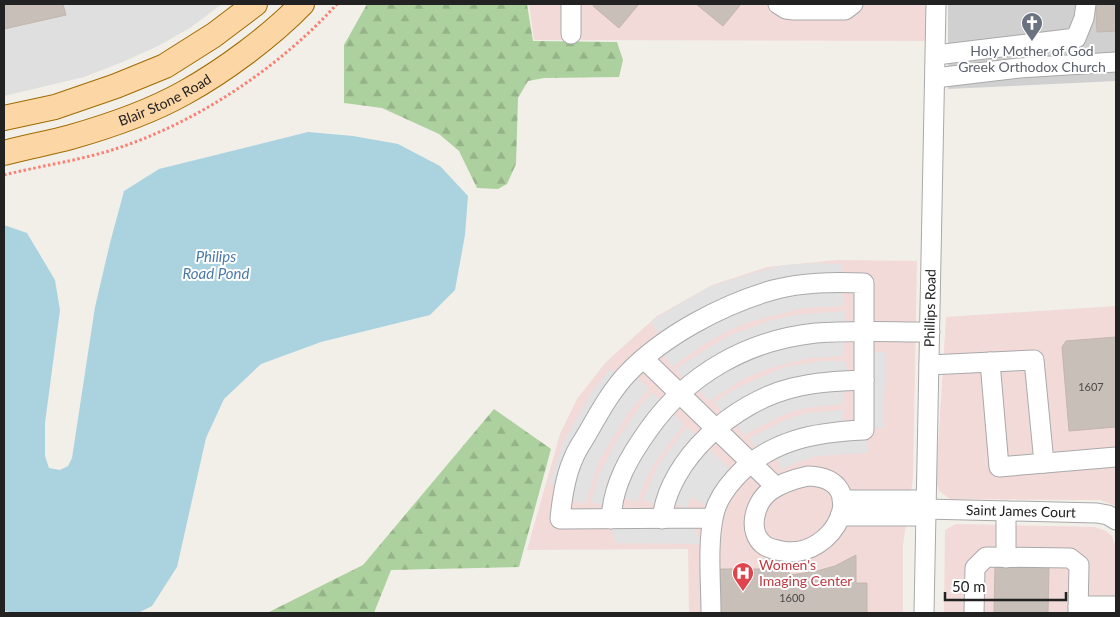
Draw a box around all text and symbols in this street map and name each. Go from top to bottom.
church icon: Holy Mother of God Greek Orthodox Church [1020,11,1044,42]
place label: Holy Mother of God Greek Orthodox Church [958,42,1106,75]
street label: Blair Stone Road [116,70,214,129]
water label: Philips Road Pond [183,247,250,282]
street label: Phillips Road [920,269,939,347]
house number: 1607 [1078,380,1104,393]
street label: Saint James Court [966,501,1076,521]
place label: Women's Imaging Center [759,556,852,589]
hospital icon: Women's Imaging Center [731,561,755,592]
scale bar [945,570,1066,602]
text: 50 m [952,577,986,595]
house number: 1600 [779,591,805,604]

